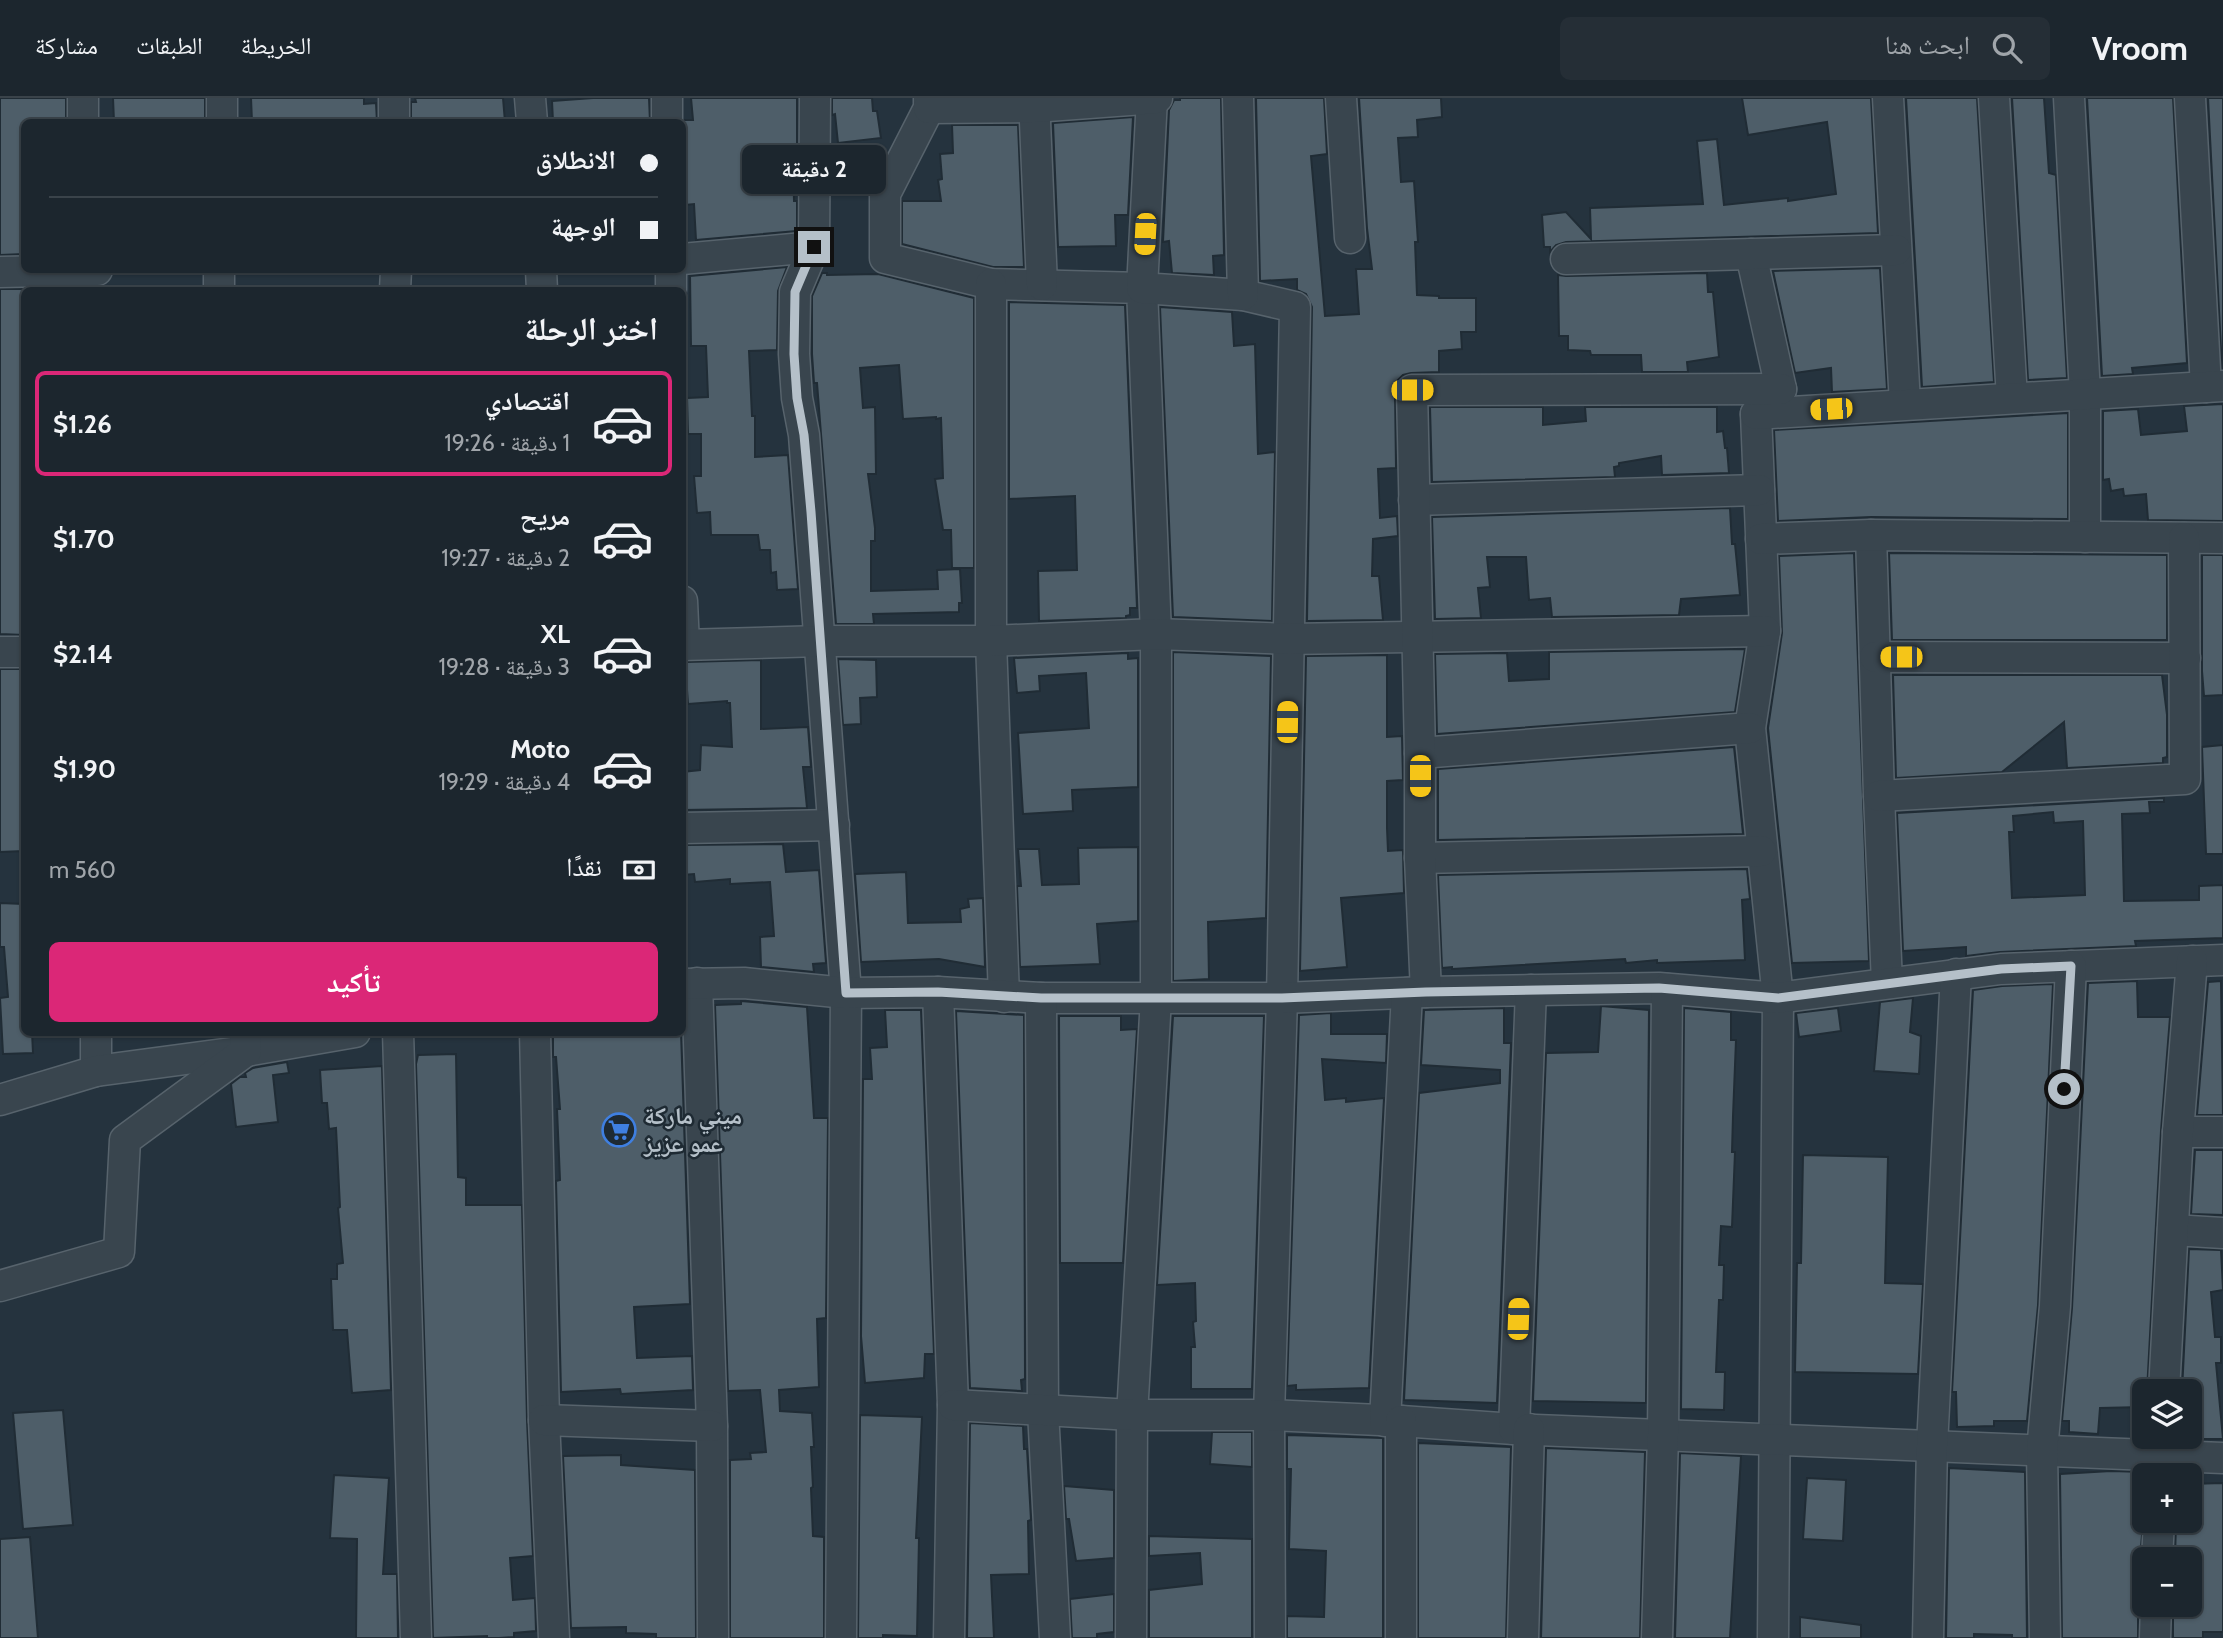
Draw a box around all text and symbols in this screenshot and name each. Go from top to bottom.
search box [1560,17,2050,80]
text: Vroom [2092,28,2188,68]
text: ابحث هنا [1885,29,1970,61]
icon: search [1988,29,2026,67]
text: مشاركة [35,31,98,60]
text: الطبقات [136,31,203,60]
text: الخريطة [241,31,311,60]
text: الانطلاق [536,144,616,176]
callout: 2 دقيقة [742,145,886,194]
text: 2 دقيقة [781,155,847,183]
text: الوجهة [551,211,616,243]
car [1134,212,1157,256]
route end [798,231,830,263]
text: اختر الرحلة [525,309,658,348]
car [1392,380,1434,401]
text: اقتصادي [485,385,570,417]
icon: car [591,392,654,455]
car [1810,397,1853,421]
text: $1.26 [53,408,112,440]
text: 1 دقيقة · 19:26 [444,429,570,457]
text: مريح [520,500,570,532]
icon: car [591,507,654,570]
text: $1.70 [53,523,115,555]
text: 2 دقيقة · 19:27 [441,544,570,572]
text: XL [541,618,570,650]
icon: car [591,622,654,685]
text: $2.14 [53,638,113,670]
car [1881,647,1923,668]
text: 3 دقيقة · 19:28 [438,653,570,681]
car [1277,701,1298,743]
text: Moto [510,733,570,765]
icon: car [591,737,654,800]
text: $1.90 [53,753,116,785]
car [1410,755,1431,797]
text: 4 دقيقة · 19:29 [438,768,570,796]
text: نقدًا [566,851,602,883]
icon: cash [620,851,658,889]
text: 560 m [49,856,116,884]
button: تأكيد [49,942,658,1022]
route start [2048,1073,2080,1105]
place label: ميني ماركة عمو عزيز [643,1101,742,1158]
supermarket icon: ميني ماركة عمو عزيز [600,1111,638,1149]
car [1507,1298,1530,1340]
map controls [2132,1379,2202,1617]
button: layers [2132,1379,2202,1449]
button: + [2132,1463,2202,1533]
button: − [2132,1547,2202,1617]

